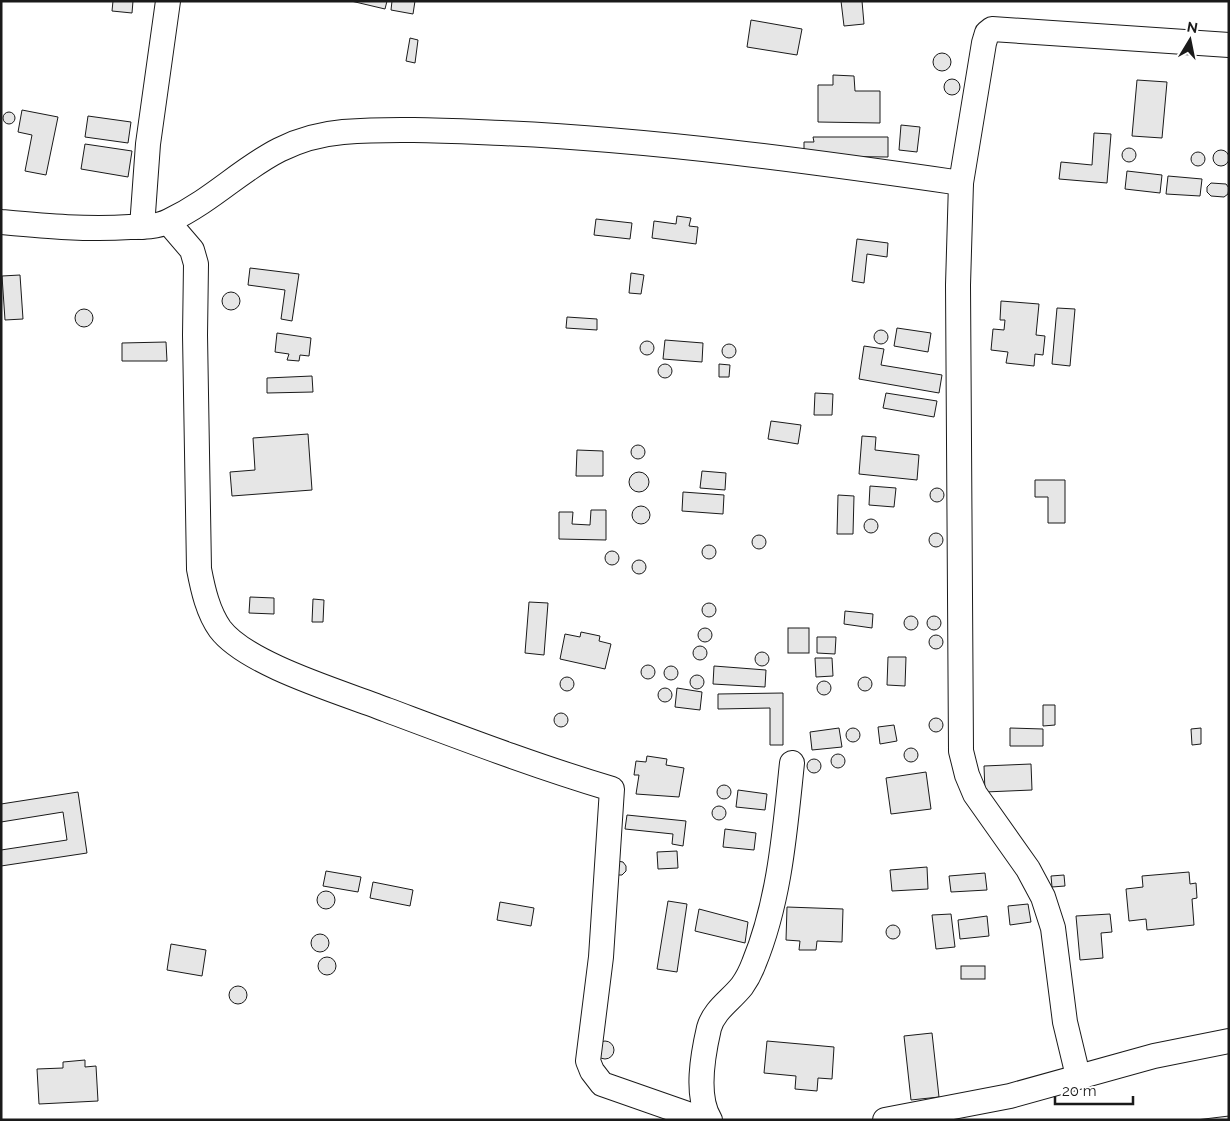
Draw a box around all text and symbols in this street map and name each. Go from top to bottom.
north arrow [1165,15,1215,65]
text: N [1186,18,1199,36]
scale bar [1055,1074,1132,1106]
text: 20 m [1062,1082,1097,1100]

